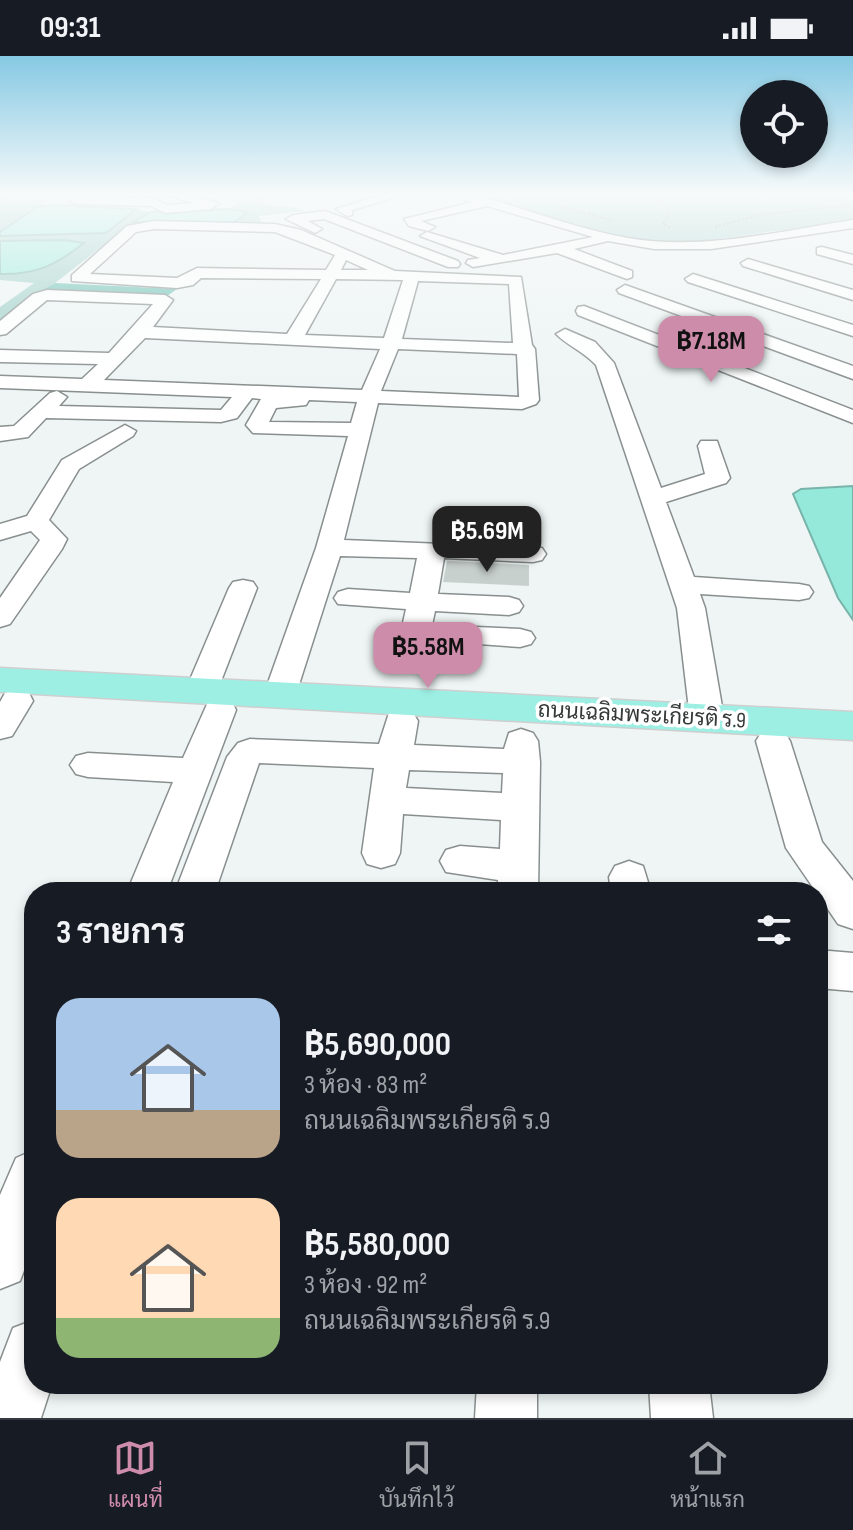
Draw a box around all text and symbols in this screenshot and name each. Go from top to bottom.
text: 09:31 [40,10,100,46]
map controls [740,80,828,168]
button: locate [740,80,828,168]
pin: ฿7.18M [646,316,776,384]
text: ฿7.18M [676,326,746,357]
pin: ฿5.69M [422,506,552,574]
text: ฿5.69M [450,516,524,547]
pin: ฿5.58M [363,622,493,690]
text: ฿5.58M [391,632,465,663]
street label: ถนนเฉลิมพระเกียรติ ร.9 [537,696,747,734]
icon: filters [752,908,796,952]
text: 3 รายการ [56,912,185,953]
text: ฿5,690,000 [304,1024,451,1065]
icon: home [120,1030,216,1126]
text: 3 ห้อง · 83 m² [304,1070,427,1101]
text: ถนนเฉลิมพระเกียรติ ร.9 [304,1106,550,1137]
text: ฿5,580,000 [304,1224,450,1265]
icon: home [120,1230,216,1326]
text: 3 ห้อง · 92 m² [304,1270,427,1301]
text: ถนนเฉลิมพระเกียรติ ร.9 [304,1306,550,1337]
tab: แผนที่ [108,1436,163,1514]
tab: บันทึกไว้ [379,1436,454,1514]
tab: หน้าแรก [670,1436,745,1514]

